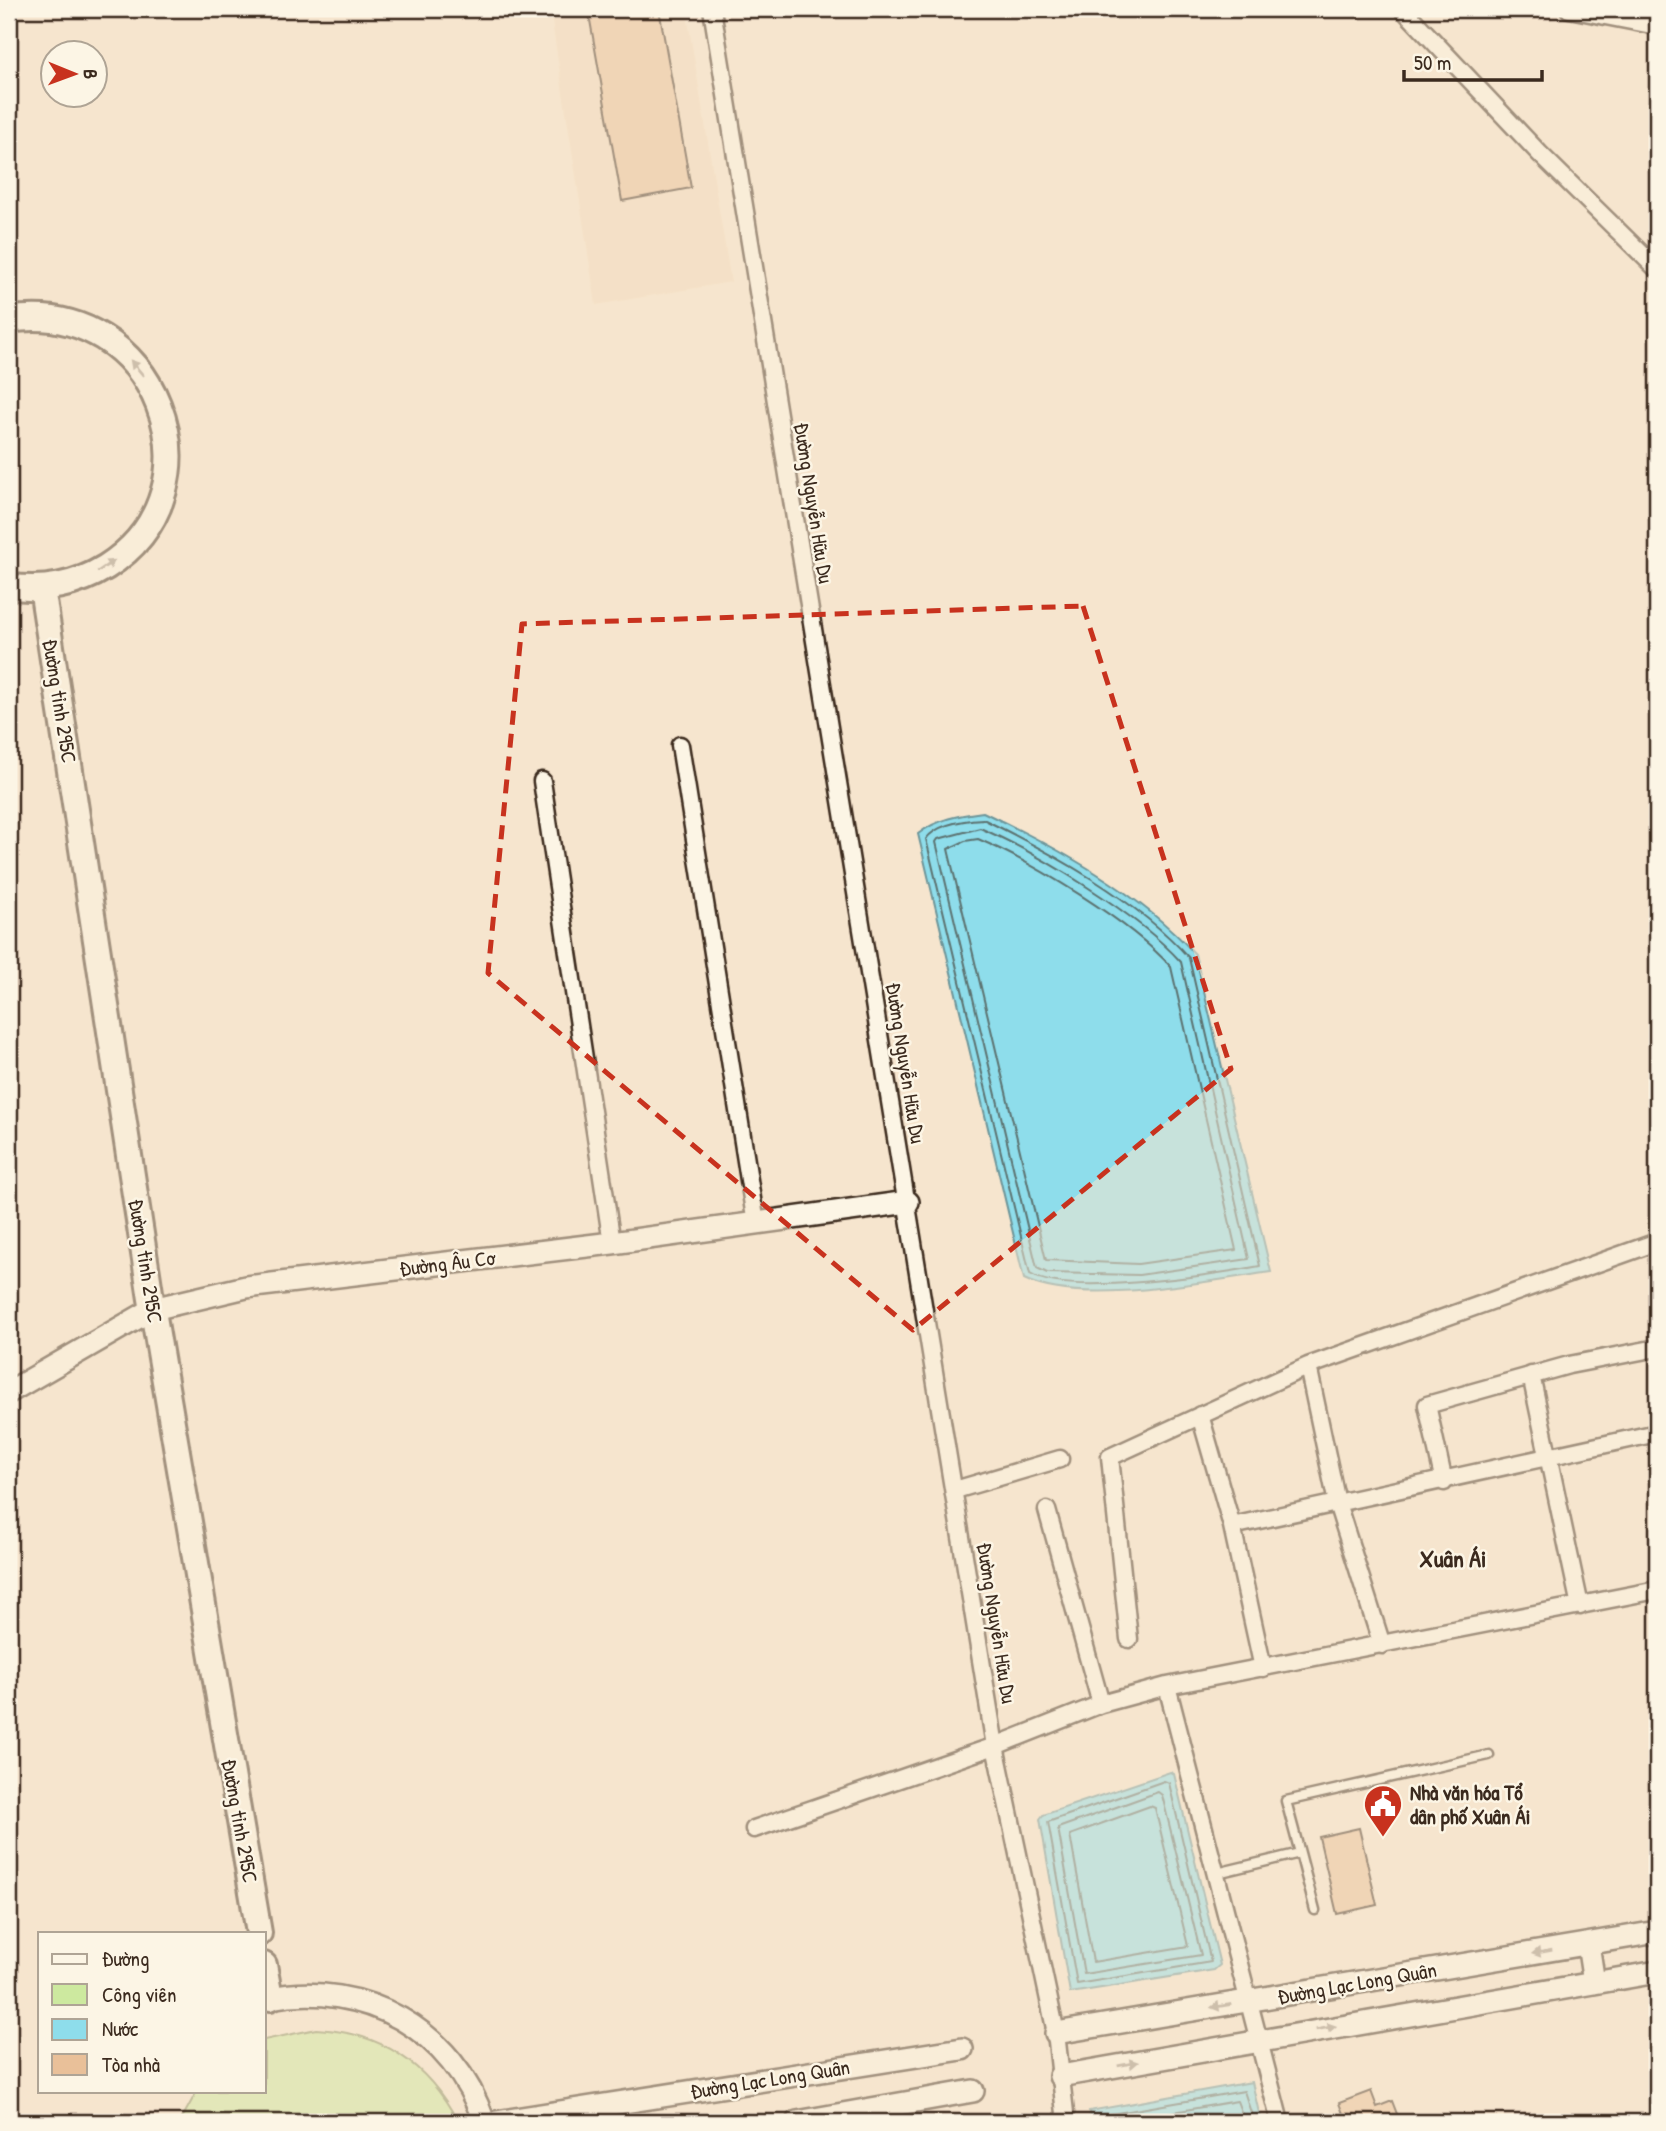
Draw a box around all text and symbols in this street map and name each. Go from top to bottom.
north arrow [38,38,108,108]
scale bar [1404,38,1542,82]
text: 50 m [1414,48,1451,77]
text: B [78,69,104,80]
one-way arrow [130,359,145,376]
street label: Đường Nguyễn Hữu Du [787,421,841,586]
one-way arrow [97,559,115,573]
street label: Đường tỉnh 295C [36,637,84,765]
street label: Đường Nguyễn Hữu Du [879,981,933,1146]
street label: Đường tỉnh 295C [122,1197,170,1325]
street label: Đường Âu Cơ [398,1243,498,1283]
street label: Đường Nguyễn Hữu Du [970,1541,1024,1706]
district label: Xuân Ái [1420,1542,1486,1574]
street label: Đường tỉnh 295C [215,1757,265,1885]
place label: Nhà văn hóa Tổ dân phố Xuân Ái [1410,1778,1530,1832]
public building icon: Nhà văn hóa Tổ dân phố Xuân Ái [1362,1783,1404,1838]
legend [38,1932,266,2092]
text: Đường [102,1944,149,1973]
one-way arrow [1531,1946,1553,1957]
street label: Đường Lạc Long Quân [1275,1955,1439,2011]
text: Công viên [102,1980,177,2009]
one-way arrow [1210,2001,1232,2012]
text: Nước [102,2014,139,2043]
one-way arrow [1315,2022,1337,2033]
text: Tòa nhà [102,2050,160,2079]
street label: Đường Lạc Long Quân [688,2052,852,2106]
one-way arrow [1117,2058,1139,2069]

